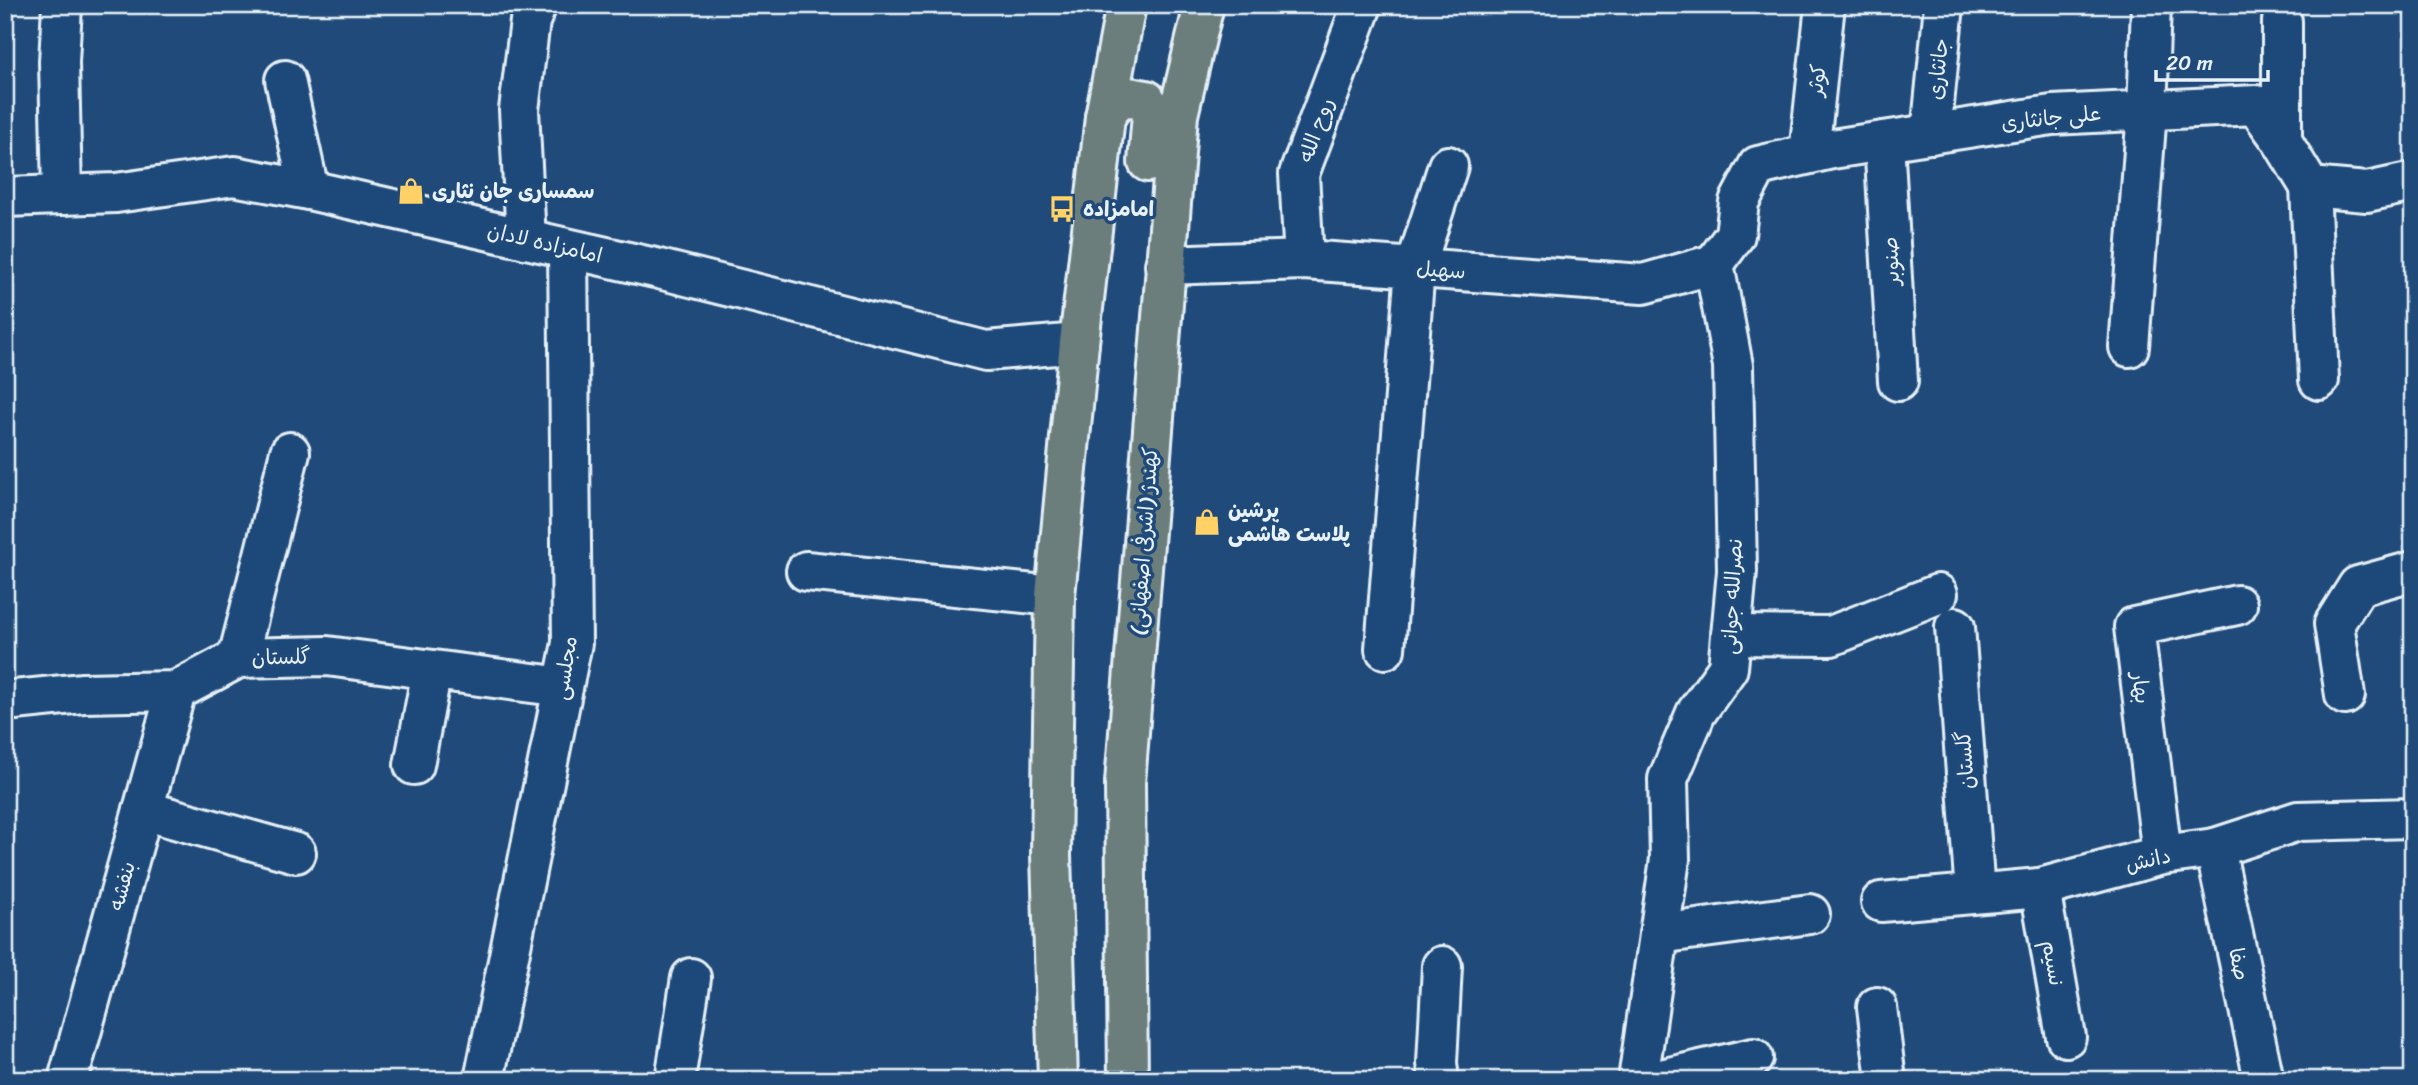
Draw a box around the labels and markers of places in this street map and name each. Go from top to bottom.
place label: سمساری جان نثاری [432,172,594,210]
shop icon: سمساری جان نثاری [396,176,426,206]
place label: امامزاده [1083,190,1154,228]
bus stop icon: امامزاده [1047,194,1077,224]
place label: پرشین پلاست هاشمی [1228,491,1350,553]
shop icon: پرشین پلاست هاشمی [1192,507,1222,537]

